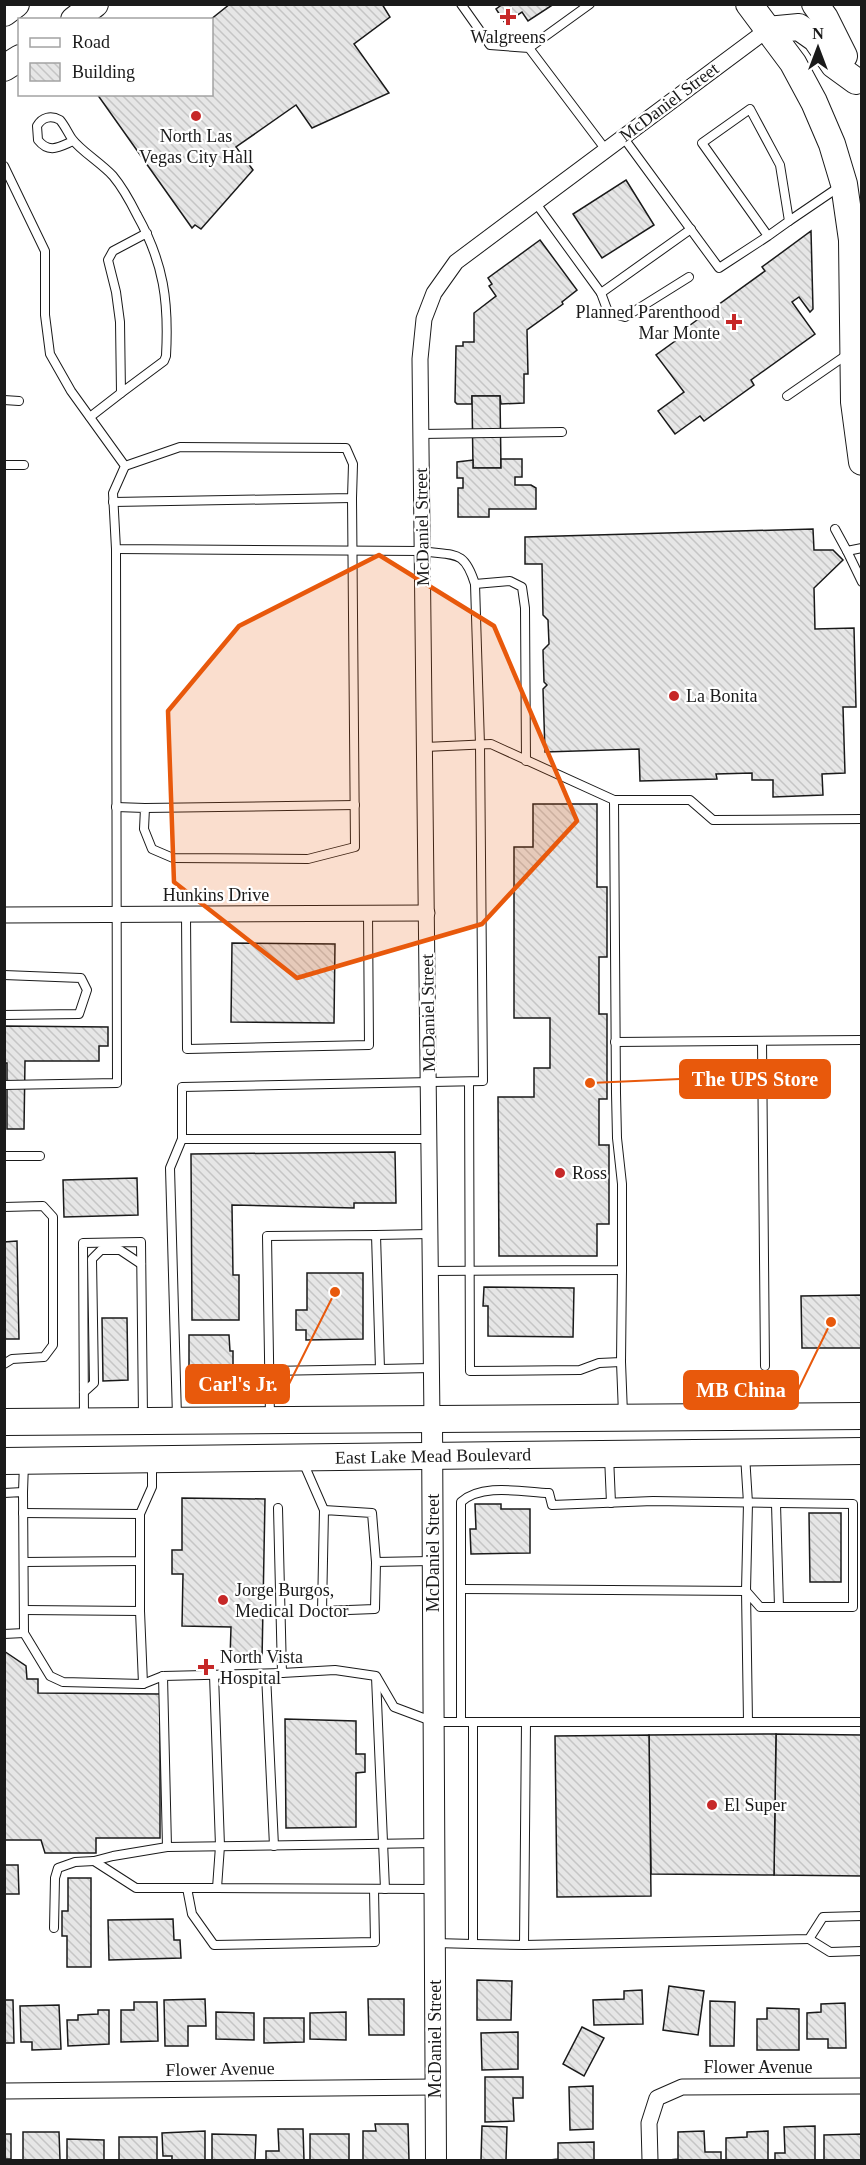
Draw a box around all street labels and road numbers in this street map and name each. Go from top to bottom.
street label: McDaniel Street [616,58,722,146]
street label: McDaniel Street [411,468,433,586]
street label: Hunkins Drive [163,885,269,905]
street label: McDaniel Street [417,954,439,1072]
street label: East Lake Mead Boulevard [335,1444,531,1468]
street label: McDaniel Street [423,1494,443,1612]
street label: McDaniel Street [425,1980,445,2098]
street label: Flower Avenue [703,2057,813,2077]
street label: Flower Avenue [165,2058,275,2080]

